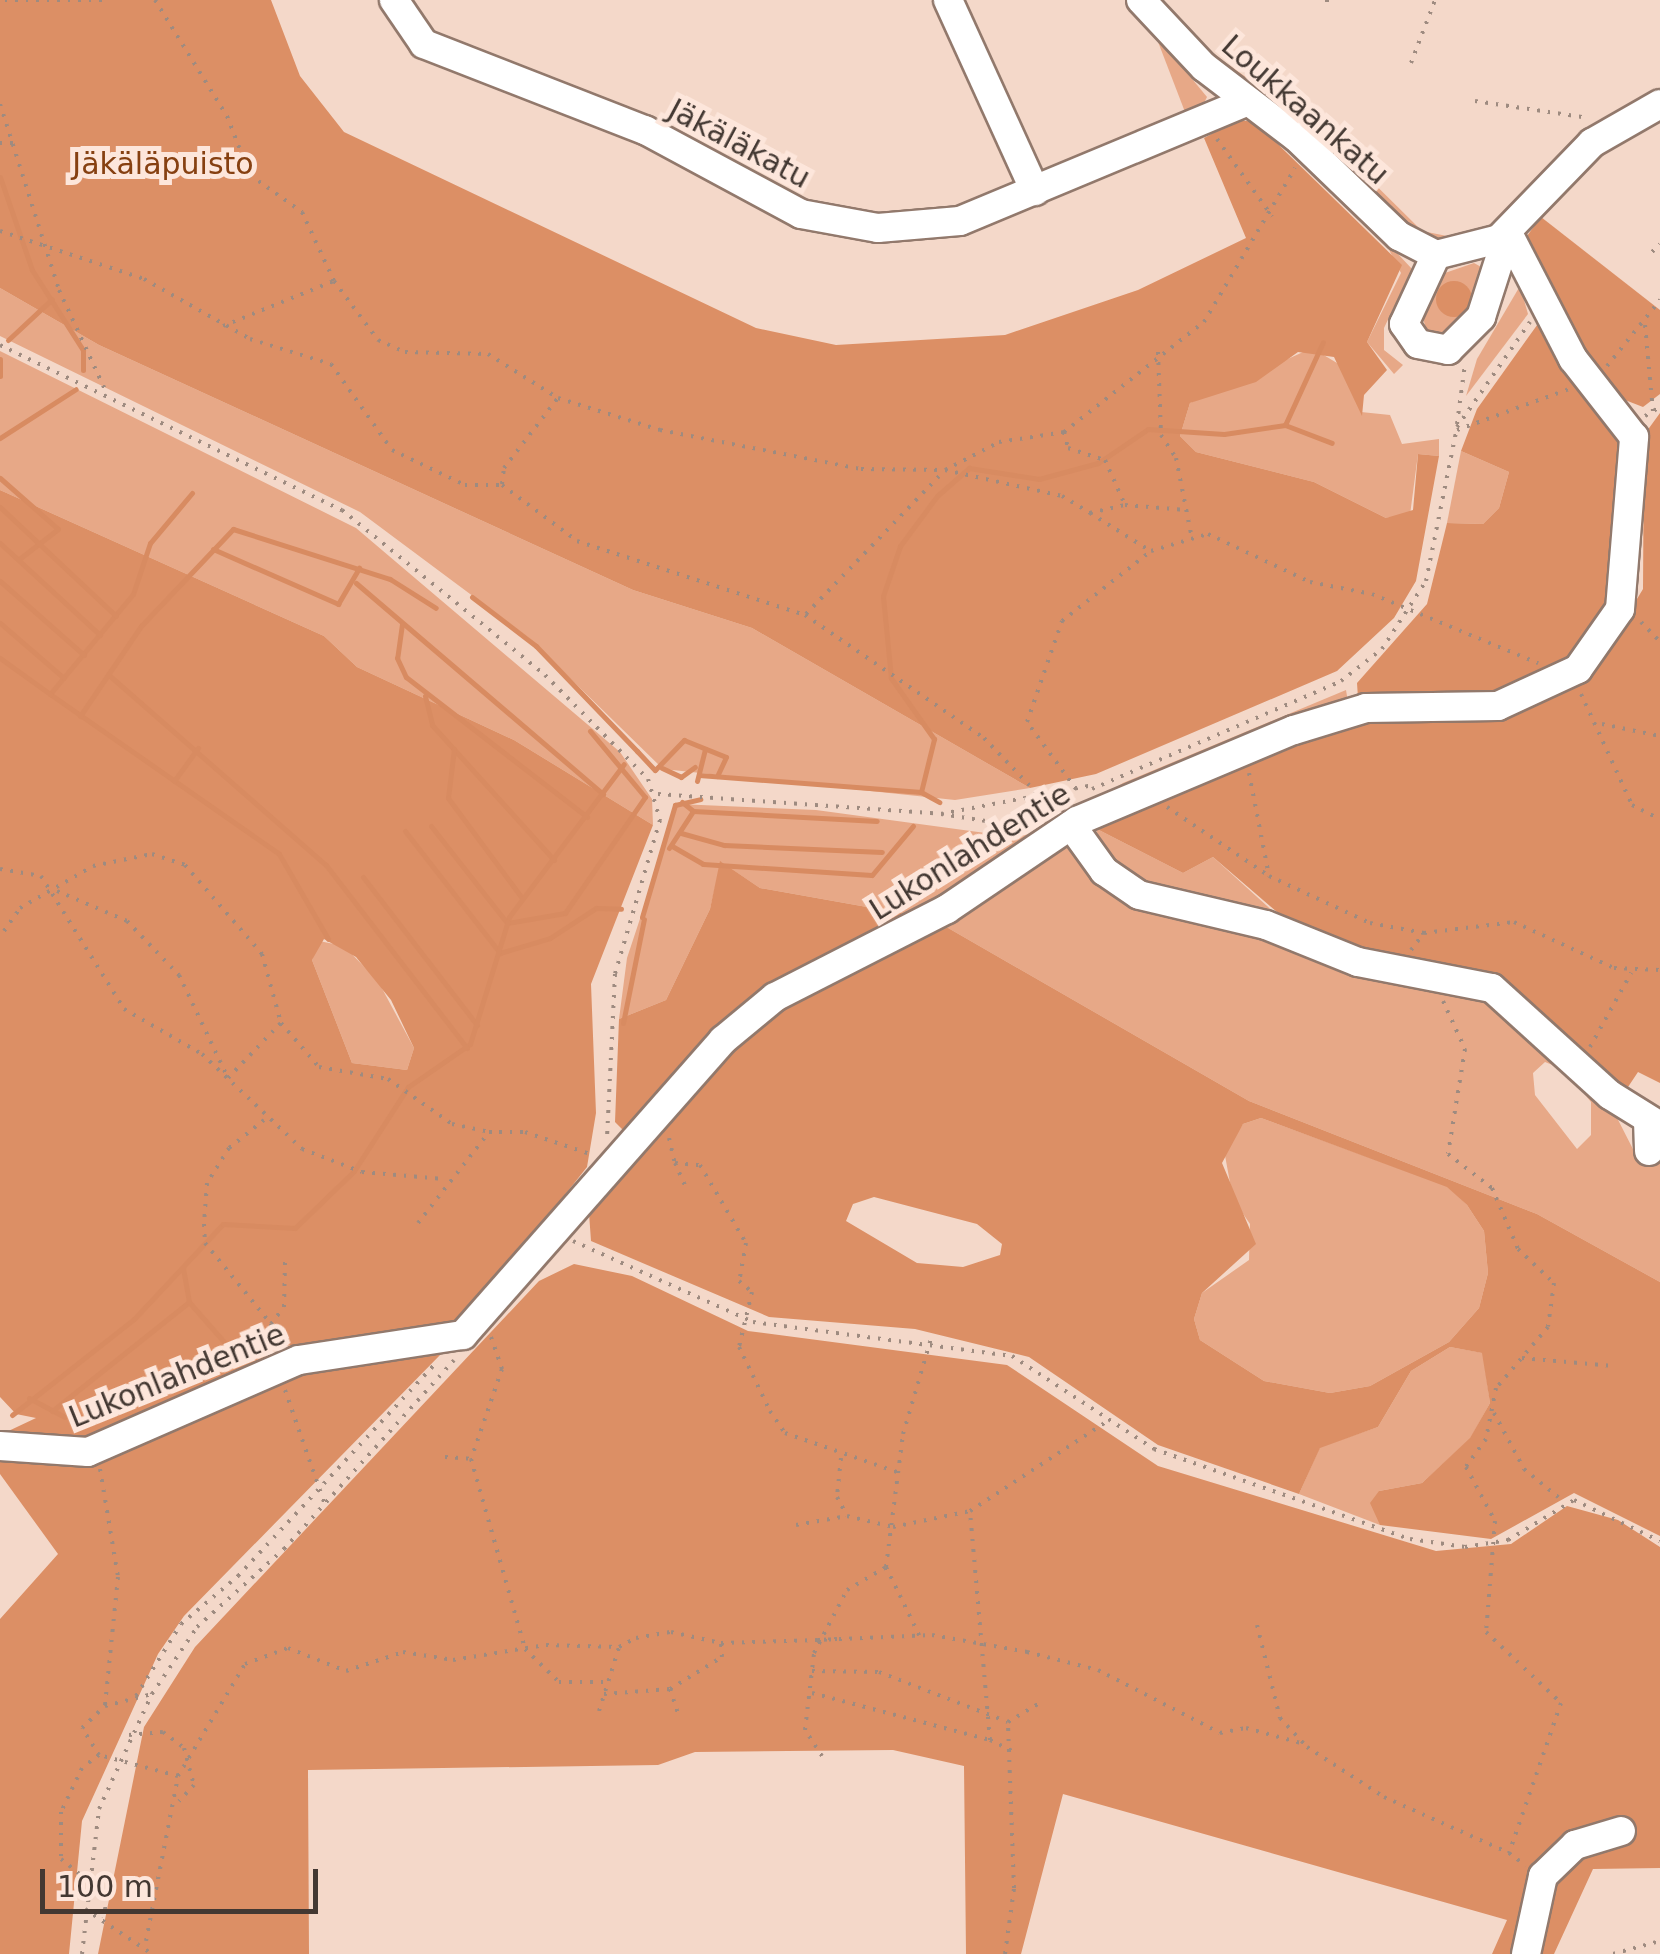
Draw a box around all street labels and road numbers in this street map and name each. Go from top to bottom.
street label: Loukkaankatu [1214,28,1396,192]
street label: Jäkäläkatu [662,92,816,196]
street label: Lukonlahdentie [863,776,1077,928]
street label: Lukonlahdentie [64,1316,290,1436]

